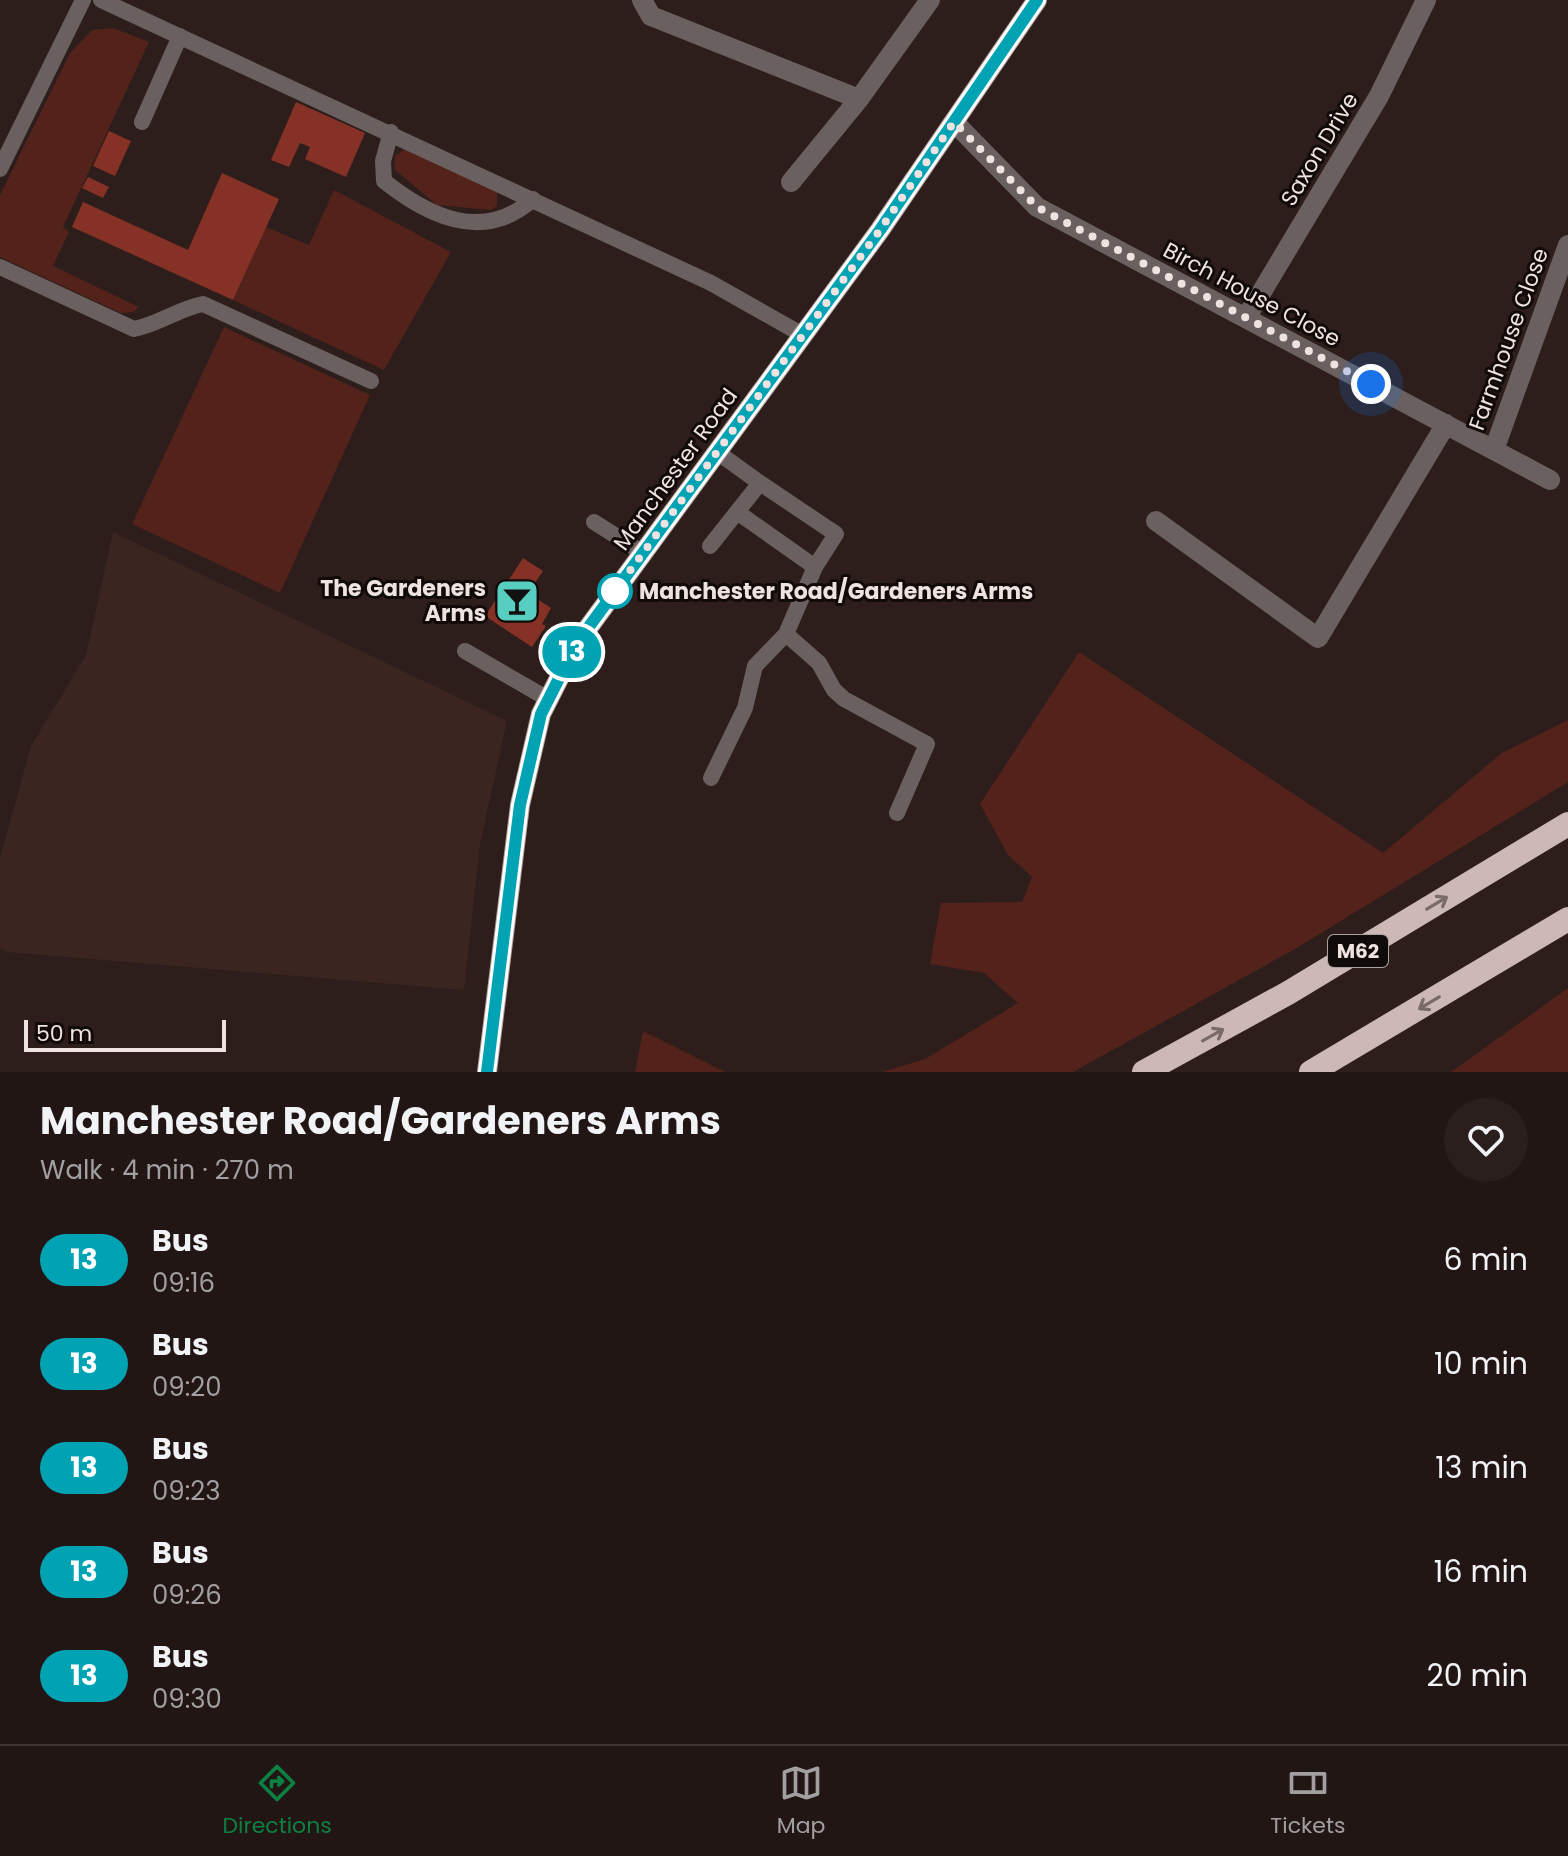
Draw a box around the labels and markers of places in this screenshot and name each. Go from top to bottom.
place label: The Gardeners Arms [320,573,486,629]
marker: Manchester Road/Gardeners Arms [598,574,632,608]
place label: Manchester Road/Gardeners Arms [639,576,1033,607]
bar icon: The Gardeners Arms [493,577,541,625]

